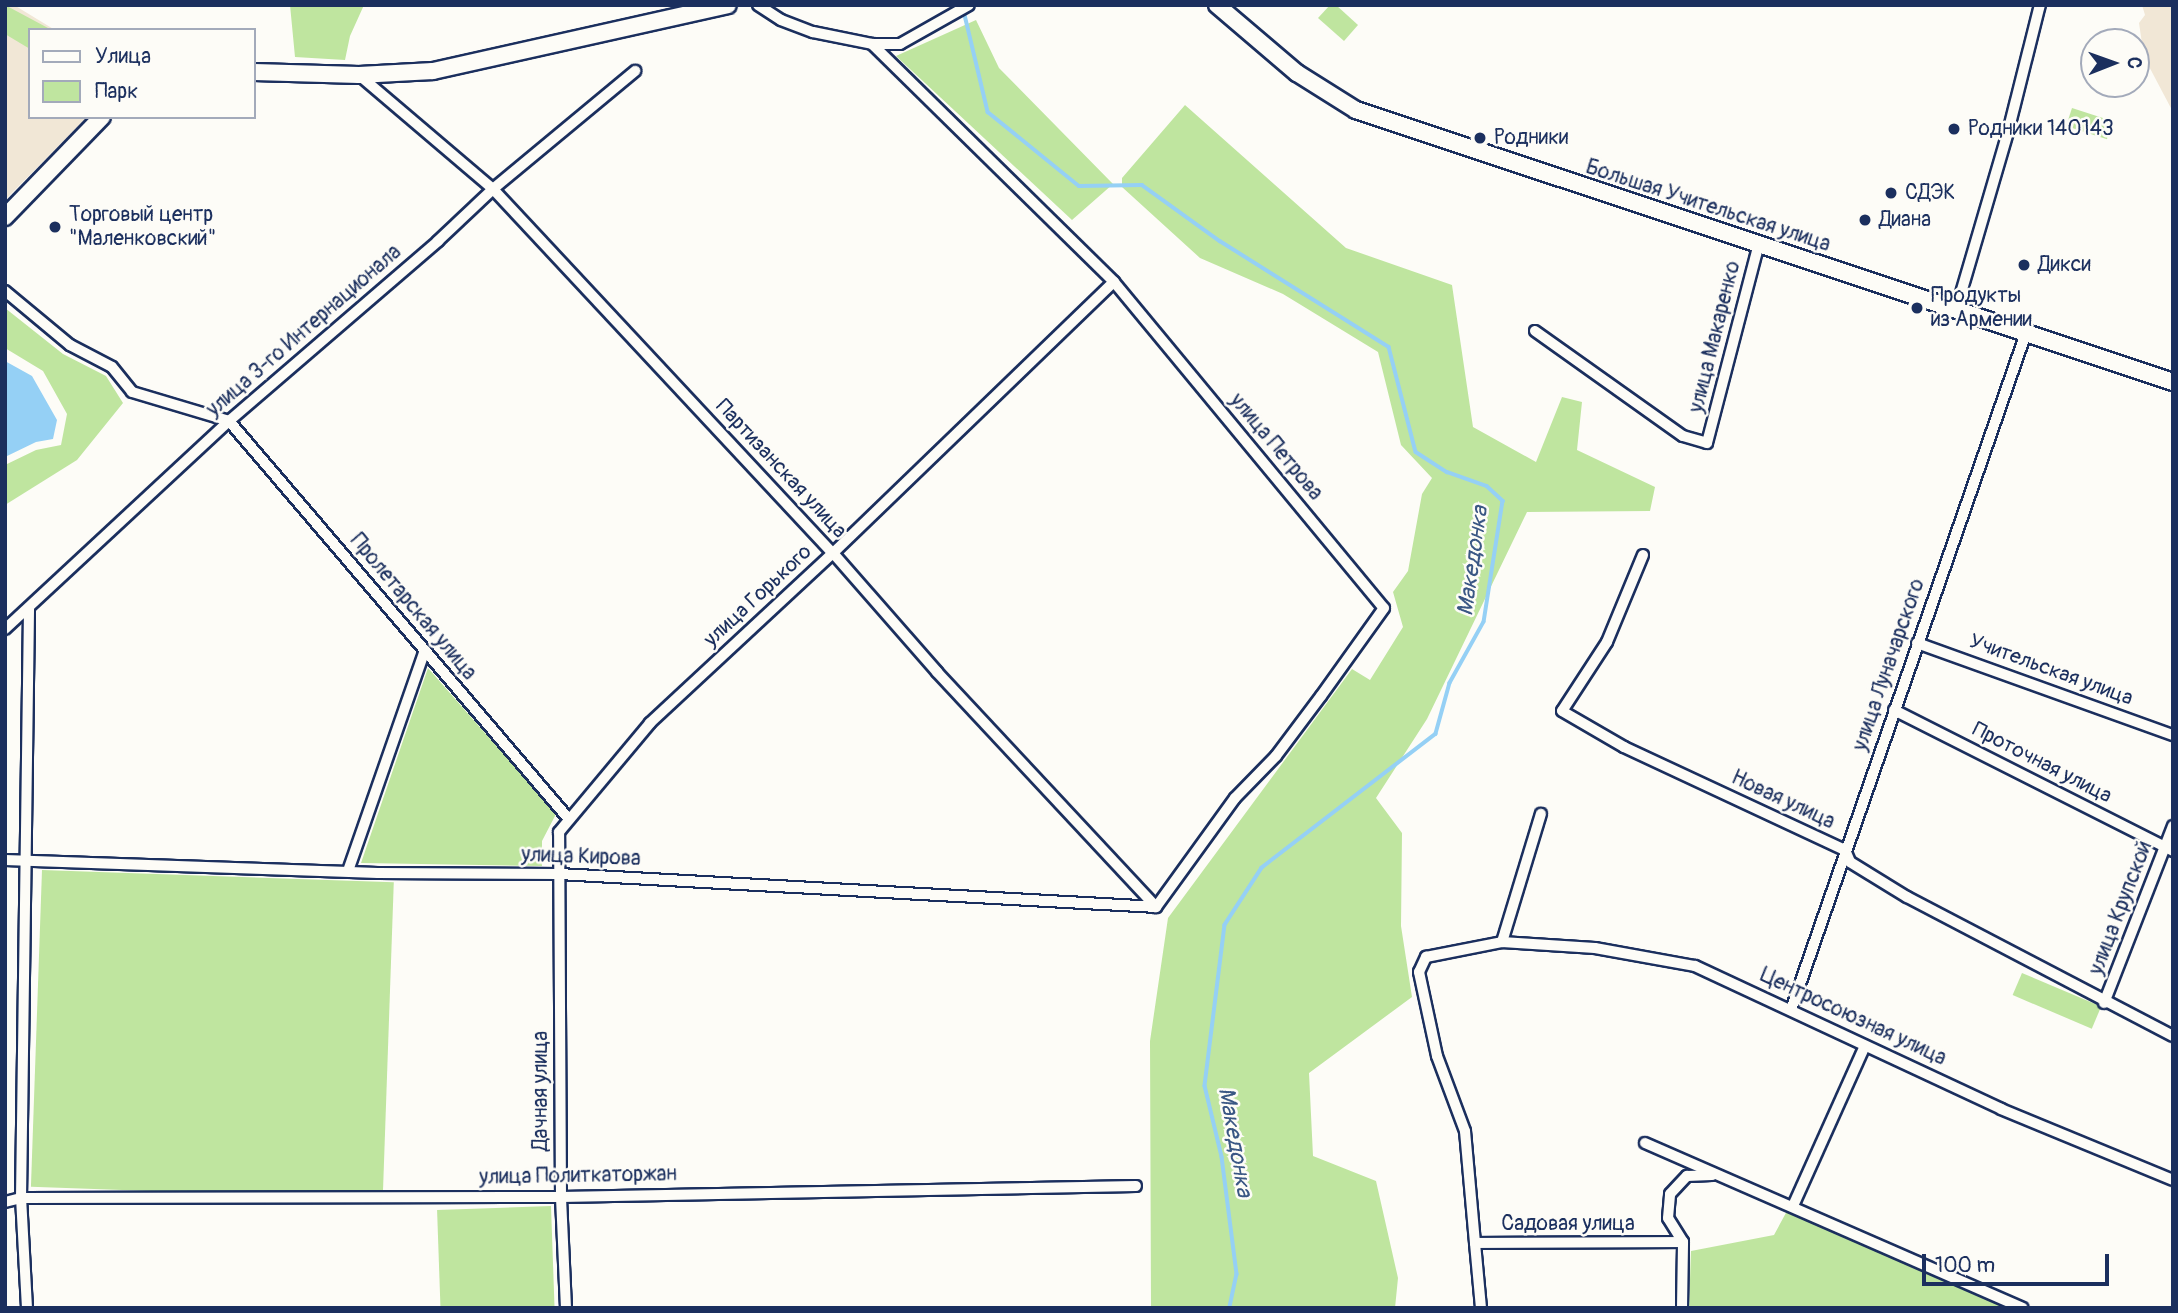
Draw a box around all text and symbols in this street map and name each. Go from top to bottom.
legend [28,28,256,119]
north arrow [2080,28,2150,98]
text: Улица [95,43,151,70]
text: С [2122,57,2146,69]
text: Парк [95,78,138,105]
place label: Родники 140143 [1968,116,2114,142]
marker: Родники 140143 [1946,121,1962,137]
place label: Родники [1494,125,1568,151]
marker: Родники [1472,130,1488,146]
street label: Большая Учительская улица [1582,154,1834,258]
place label: СДЭК [1905,180,1955,206]
marker: СДЭК [1883,185,1899,201]
place label: Торговый центр "Маленковский" [69,202,216,252]
place label: Диана [1879,207,1931,233]
marker: Диана [1857,212,1873,228]
marker: Торговый центр "Маленковский" [47,219,63,235]
street label: улица 3-го Интернационала [202,240,406,422]
place label: Дикси [2038,252,2091,278]
marker: Дикси [2016,257,2032,273]
street label: улица Макаренко [1684,259,1746,415]
place label: Продукты из Армении [1931,283,2032,333]
marker: Продукты из Армении [1909,300,1925,316]
street label: улица Петрова [1224,388,1328,506]
street label: Партизанская улица [710,394,852,544]
water label: Македонка [1452,504,1494,618]
street label: Пролетарская улица [344,529,482,685]
street label: улица Горького [699,540,817,652]
street label: улица Луначарского [1848,576,1930,754]
street label: Учительская улица [1966,629,2136,711]
street label: Проточная улица [1968,717,2116,809]
street label: Новая улица [1727,765,1839,835]
street label: улица Крупской [2084,838,2158,978]
street label: улица Кирова [521,842,641,872]
street label: Центросоюзная улица [1756,963,1950,1071]
street label: Дачная улица [528,1031,554,1151]
water label: Македонка [1212,1085,1258,1199]
street label: улица Политкаторжан [479,1162,677,1190]
street label: Садовая улица [1501,1211,1635,1237]
scale bar [1926,1240,2113,1284]
text: 100 m [1935,1252,1995,1279]

